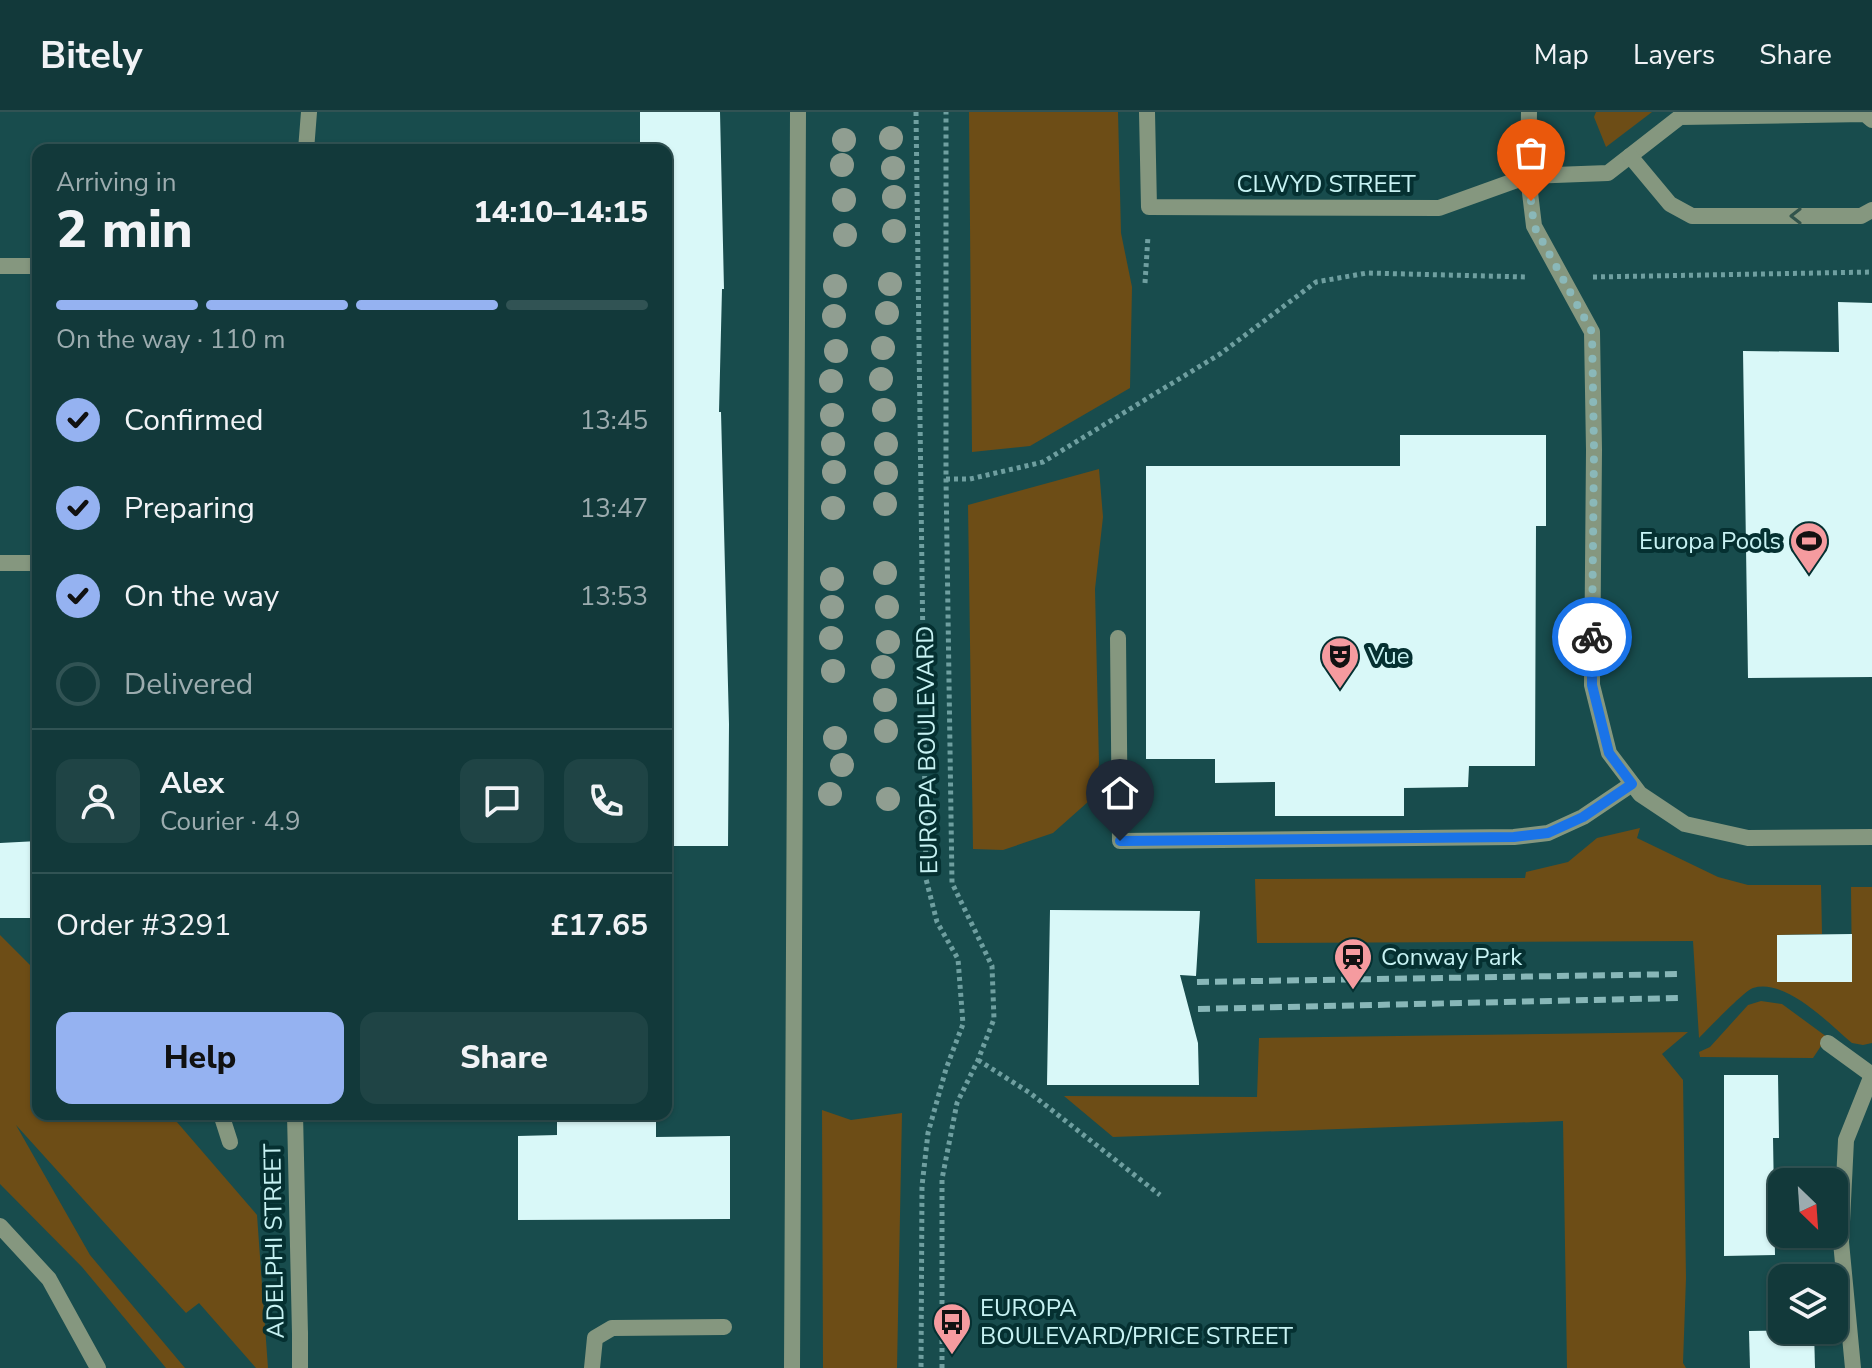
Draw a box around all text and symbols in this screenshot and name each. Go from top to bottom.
text: Bitely [40,30,142,81]
text: Map [1534,36,1589,74]
text: Layers [1633,36,1715,74]
text: Share [1759,36,1832,74]
pin [1497,119,1565,201]
icon: bag [1509,131,1553,175]
text: Arriving in [56,165,177,200]
street label: CLWYD STREET [1236,168,1416,200]
text: 14:10–14:15 [473,192,648,233]
text: 2 min [56,194,193,265]
one-way arrow [1789,207,1802,225]
text: On the way · 110 m [56,322,285,357]
icon: check [56,398,100,442]
text: Confirmed [124,400,264,441]
text: 13:45 [580,403,648,438]
icon: check [56,486,100,530]
text: Preparing [124,488,255,529]
text: 13:47 [580,491,648,526]
sports icon: Europa Pools [1788,520,1830,575]
place label: Europa Pools [1639,525,1781,557]
icon: check [56,574,100,618]
text: On the way [124,576,279,617]
text: 13:53 [580,579,648,614]
courier [1552,597,1632,677]
icon: bike [1570,615,1614,659]
street label: EUROPA BOULEVARD [909,625,945,875]
theatre icon: Vue [1319,635,1361,690]
place label: Vue [1367,640,1410,672]
text: Delivered [124,664,253,705]
button: person [56,759,140,843]
button: chat [460,759,544,843]
button: phone [564,759,648,843]
pin [1086,759,1154,841]
text: Alex [160,763,224,804]
icon: home [1098,771,1142,815]
text: Courier · 4.9 [160,804,301,839]
text: Order #3291 [56,905,231,946]
text: £17.65 [551,905,648,946]
station icon: Conway Park [1332,936,1374,991]
place label: Conway Park [1381,941,1523,973]
button: Help [56,1012,344,1104]
button: Share [360,1012,648,1104]
street label: ADELPHI STREET [256,1143,292,1339]
north arrow [1768,1168,1848,1248]
map controls [1768,1168,1848,1344]
button: layers [1768,1264,1848,1344]
place label: EUROPA BOULEVARD/PRICE STREET [980,1292,1293,1352]
bus stop icon: EUROPA BOULEVARD/PRICE STREET [931,1301,973,1356]

